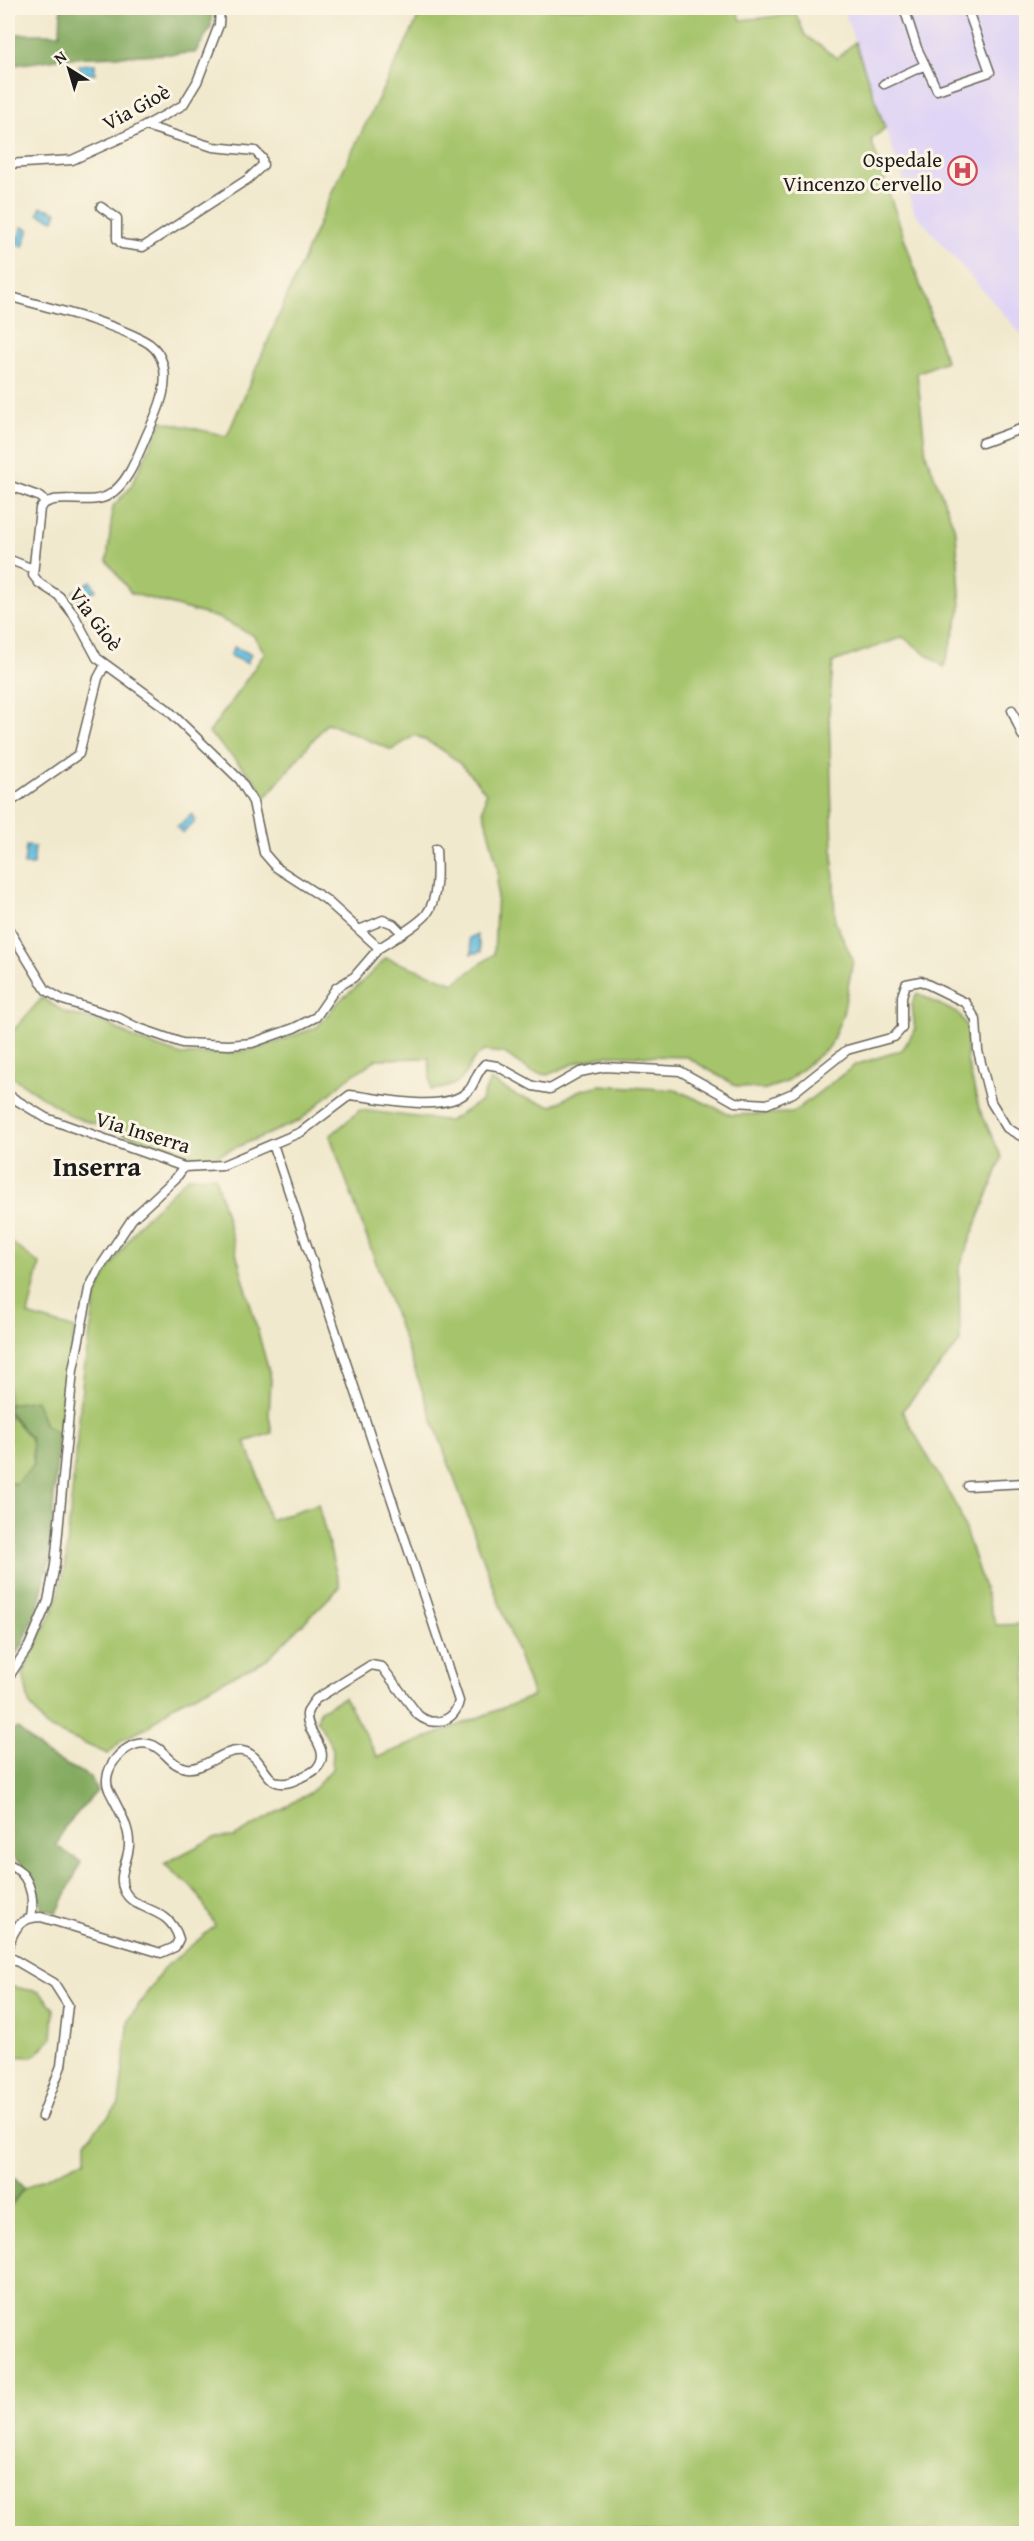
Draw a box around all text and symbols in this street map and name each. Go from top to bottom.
north arrow [39,39,99,99]
text: N [48,44,72,70]
street label: Via Gioè [97,76,176,138]
place label: Ospedale Vincenzo Cervello [783,144,942,199]
hospital icon: Ospedale Vincenzo Cervello [947,155,979,187]
street label: Via Gioè [62,581,130,658]
street label: Via Inserra [92,1103,194,1161]
district label: Inserra [53,1146,141,1186]

